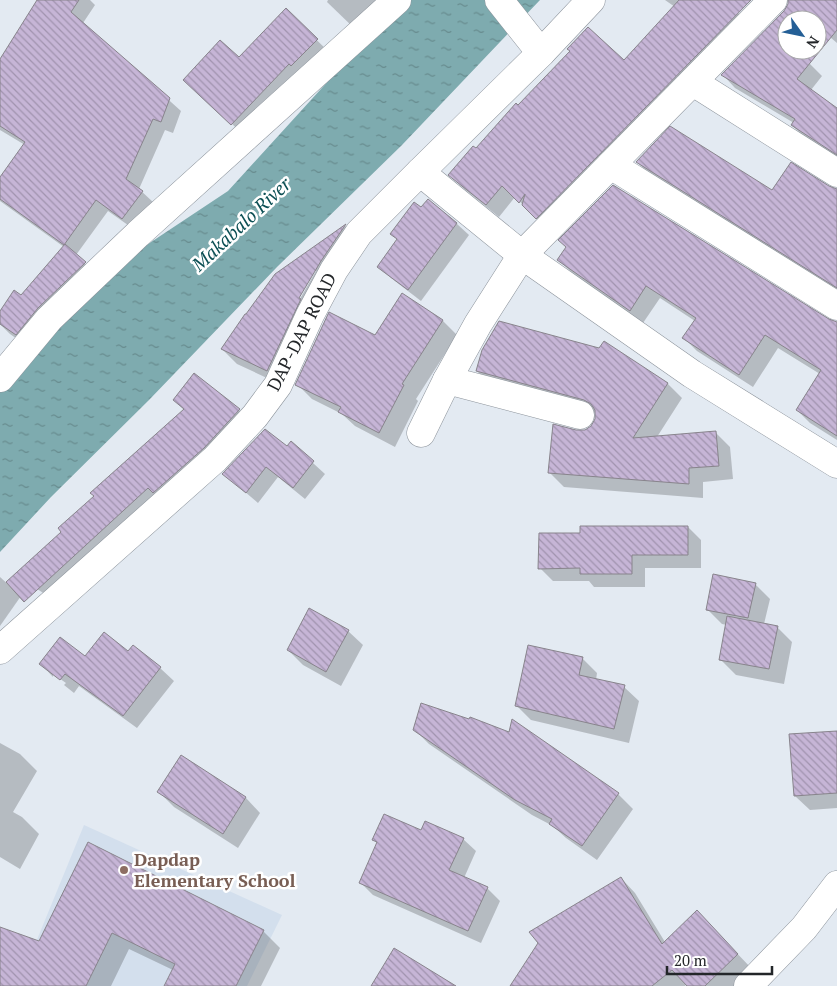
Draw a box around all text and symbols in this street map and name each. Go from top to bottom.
north arrow [777,10,827,60]
text: N [802,33,824,52]
water label: Makabalo River [185,171,296,277]
street label: DAP-DAP ROAD [261,268,341,395]
place label: Dapdap Elementary School [134,847,296,892]
marker: Dapdap Elementary School [118,864,130,876]
scale bar [667,944,772,976]
text: 20 m [674,950,707,970]

